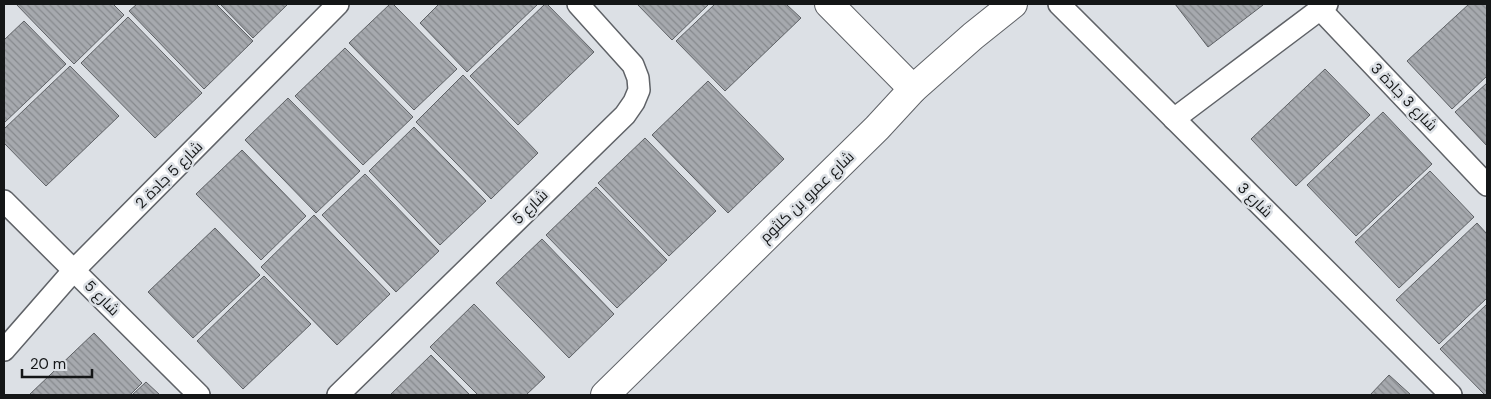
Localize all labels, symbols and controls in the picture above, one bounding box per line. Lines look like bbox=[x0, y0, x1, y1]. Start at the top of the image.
street label: شارع 3 جادة 3 bbox=[1366, 59, 1442, 136]
street label: شارع 5 جادة 2 bbox=[131, 137, 208, 214]
street label: شارع عمرو بن كلثوم bbox=[756, 147, 859, 248]
street label: شارع 3 bbox=[1232, 178, 1277, 223]
street label: شارع 5 bbox=[508, 185, 553, 230]
street label: شارع 5 bbox=[79, 276, 124, 321]
scale bar bbox=[22, 346, 92, 378]
text: 20 m bbox=[30, 354, 66, 374]

